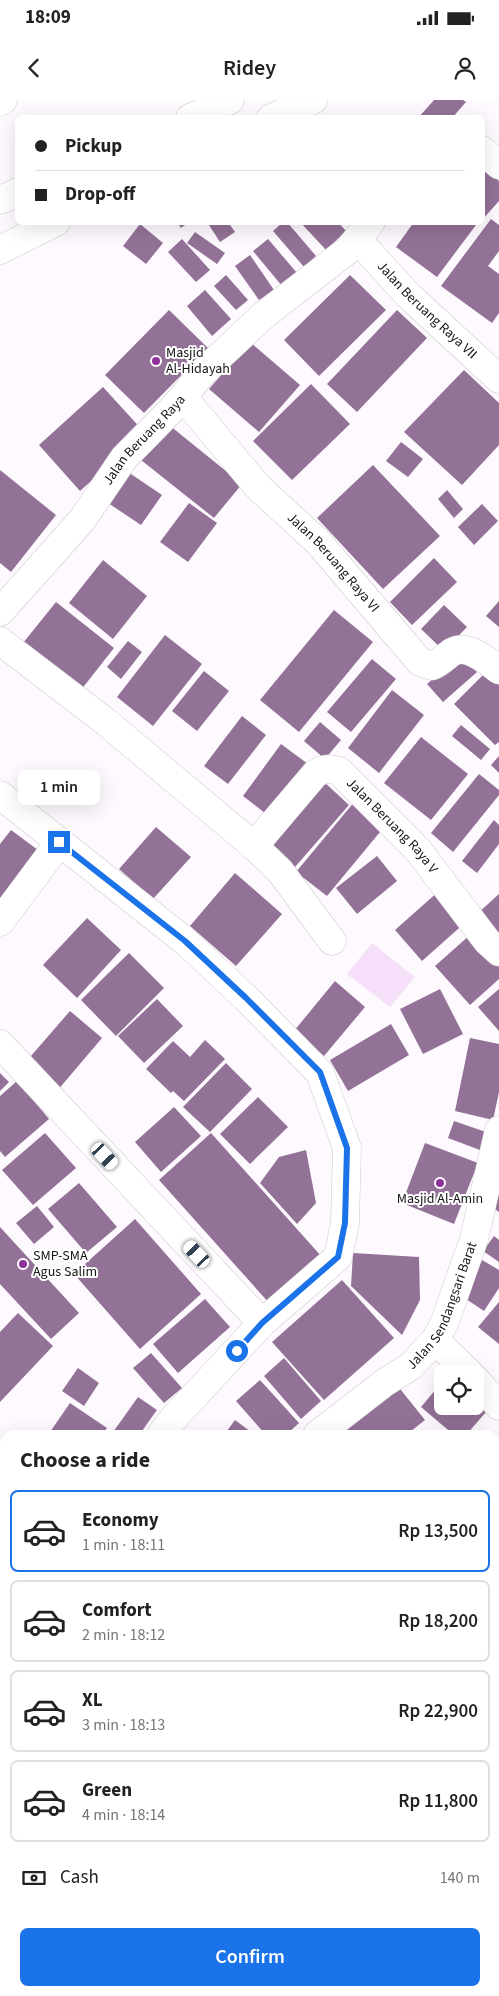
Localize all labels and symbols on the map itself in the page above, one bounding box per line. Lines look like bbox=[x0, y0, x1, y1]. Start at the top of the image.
street label: Jalan Beruang Raya VII bbox=[372, 257, 481, 364]
place label: Masjid Al-Hidayah bbox=[166, 343, 230, 379]
marker: Masjid Al-Hidayah bbox=[150, 355, 162, 367]
street label: Jalan Beruang Raya bbox=[98, 391, 190, 489]
street label: Jalan Beruang Raya VI bbox=[282, 508, 384, 617]
callout: 1 min bbox=[18, 770, 100, 804]
street label: Jalan Beruang Raya V bbox=[342, 774, 443, 878]
route end bbox=[48, 831, 70, 853]
car bbox=[89, 1140, 120, 1172]
marker: Masjid Al-Amin bbox=[434, 1177, 446, 1189]
place label: Masjid Al-Amin bbox=[397, 1189, 483, 1209]
car bbox=[181, 1238, 212, 1270]
street label: Jalan Sendangsari Barat bbox=[402, 1239, 482, 1374]
place label: SMP-SMA Agus Salim bbox=[33, 1246, 97, 1282]
marker: SMP-SMA Agus Salim bbox=[17, 1258, 29, 1270]
route start bbox=[226, 1340, 248, 1362]

